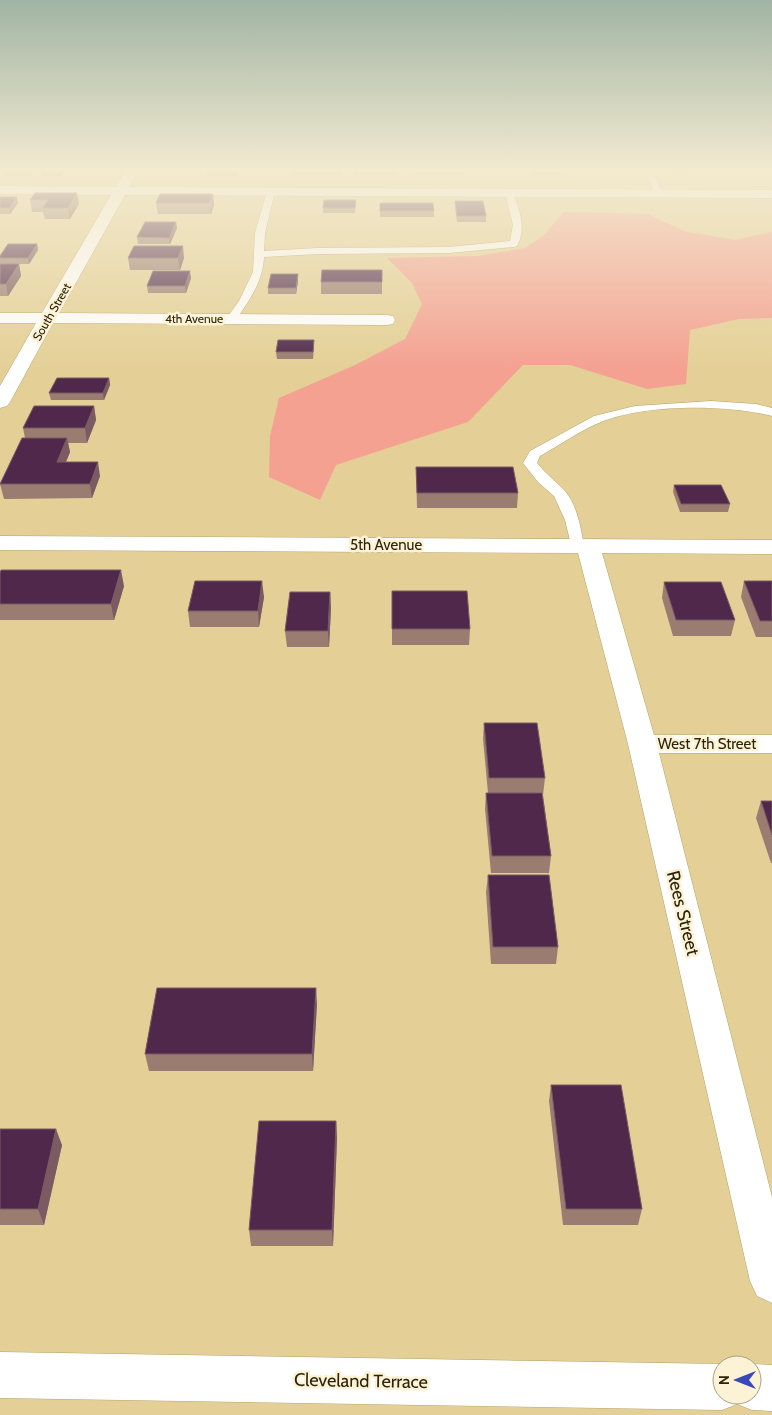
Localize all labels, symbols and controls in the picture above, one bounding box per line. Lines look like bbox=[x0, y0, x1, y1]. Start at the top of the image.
street label: South Street bbox=[29, 280, 74, 343]
street label: 4th Avenue bbox=[165, 311, 223, 326]
street label: 5th Avenue bbox=[350, 536, 422, 554]
street label: West 7th Street bbox=[658, 735, 756, 753]
street label: Rees Street bbox=[662, 868, 704, 958]
north arrow bbox=[712, 1355, 762, 1405]
street label: Cleveland Terrace bbox=[294, 1369, 428, 1393]
text: N bbox=[715, 1375, 733, 1385]

